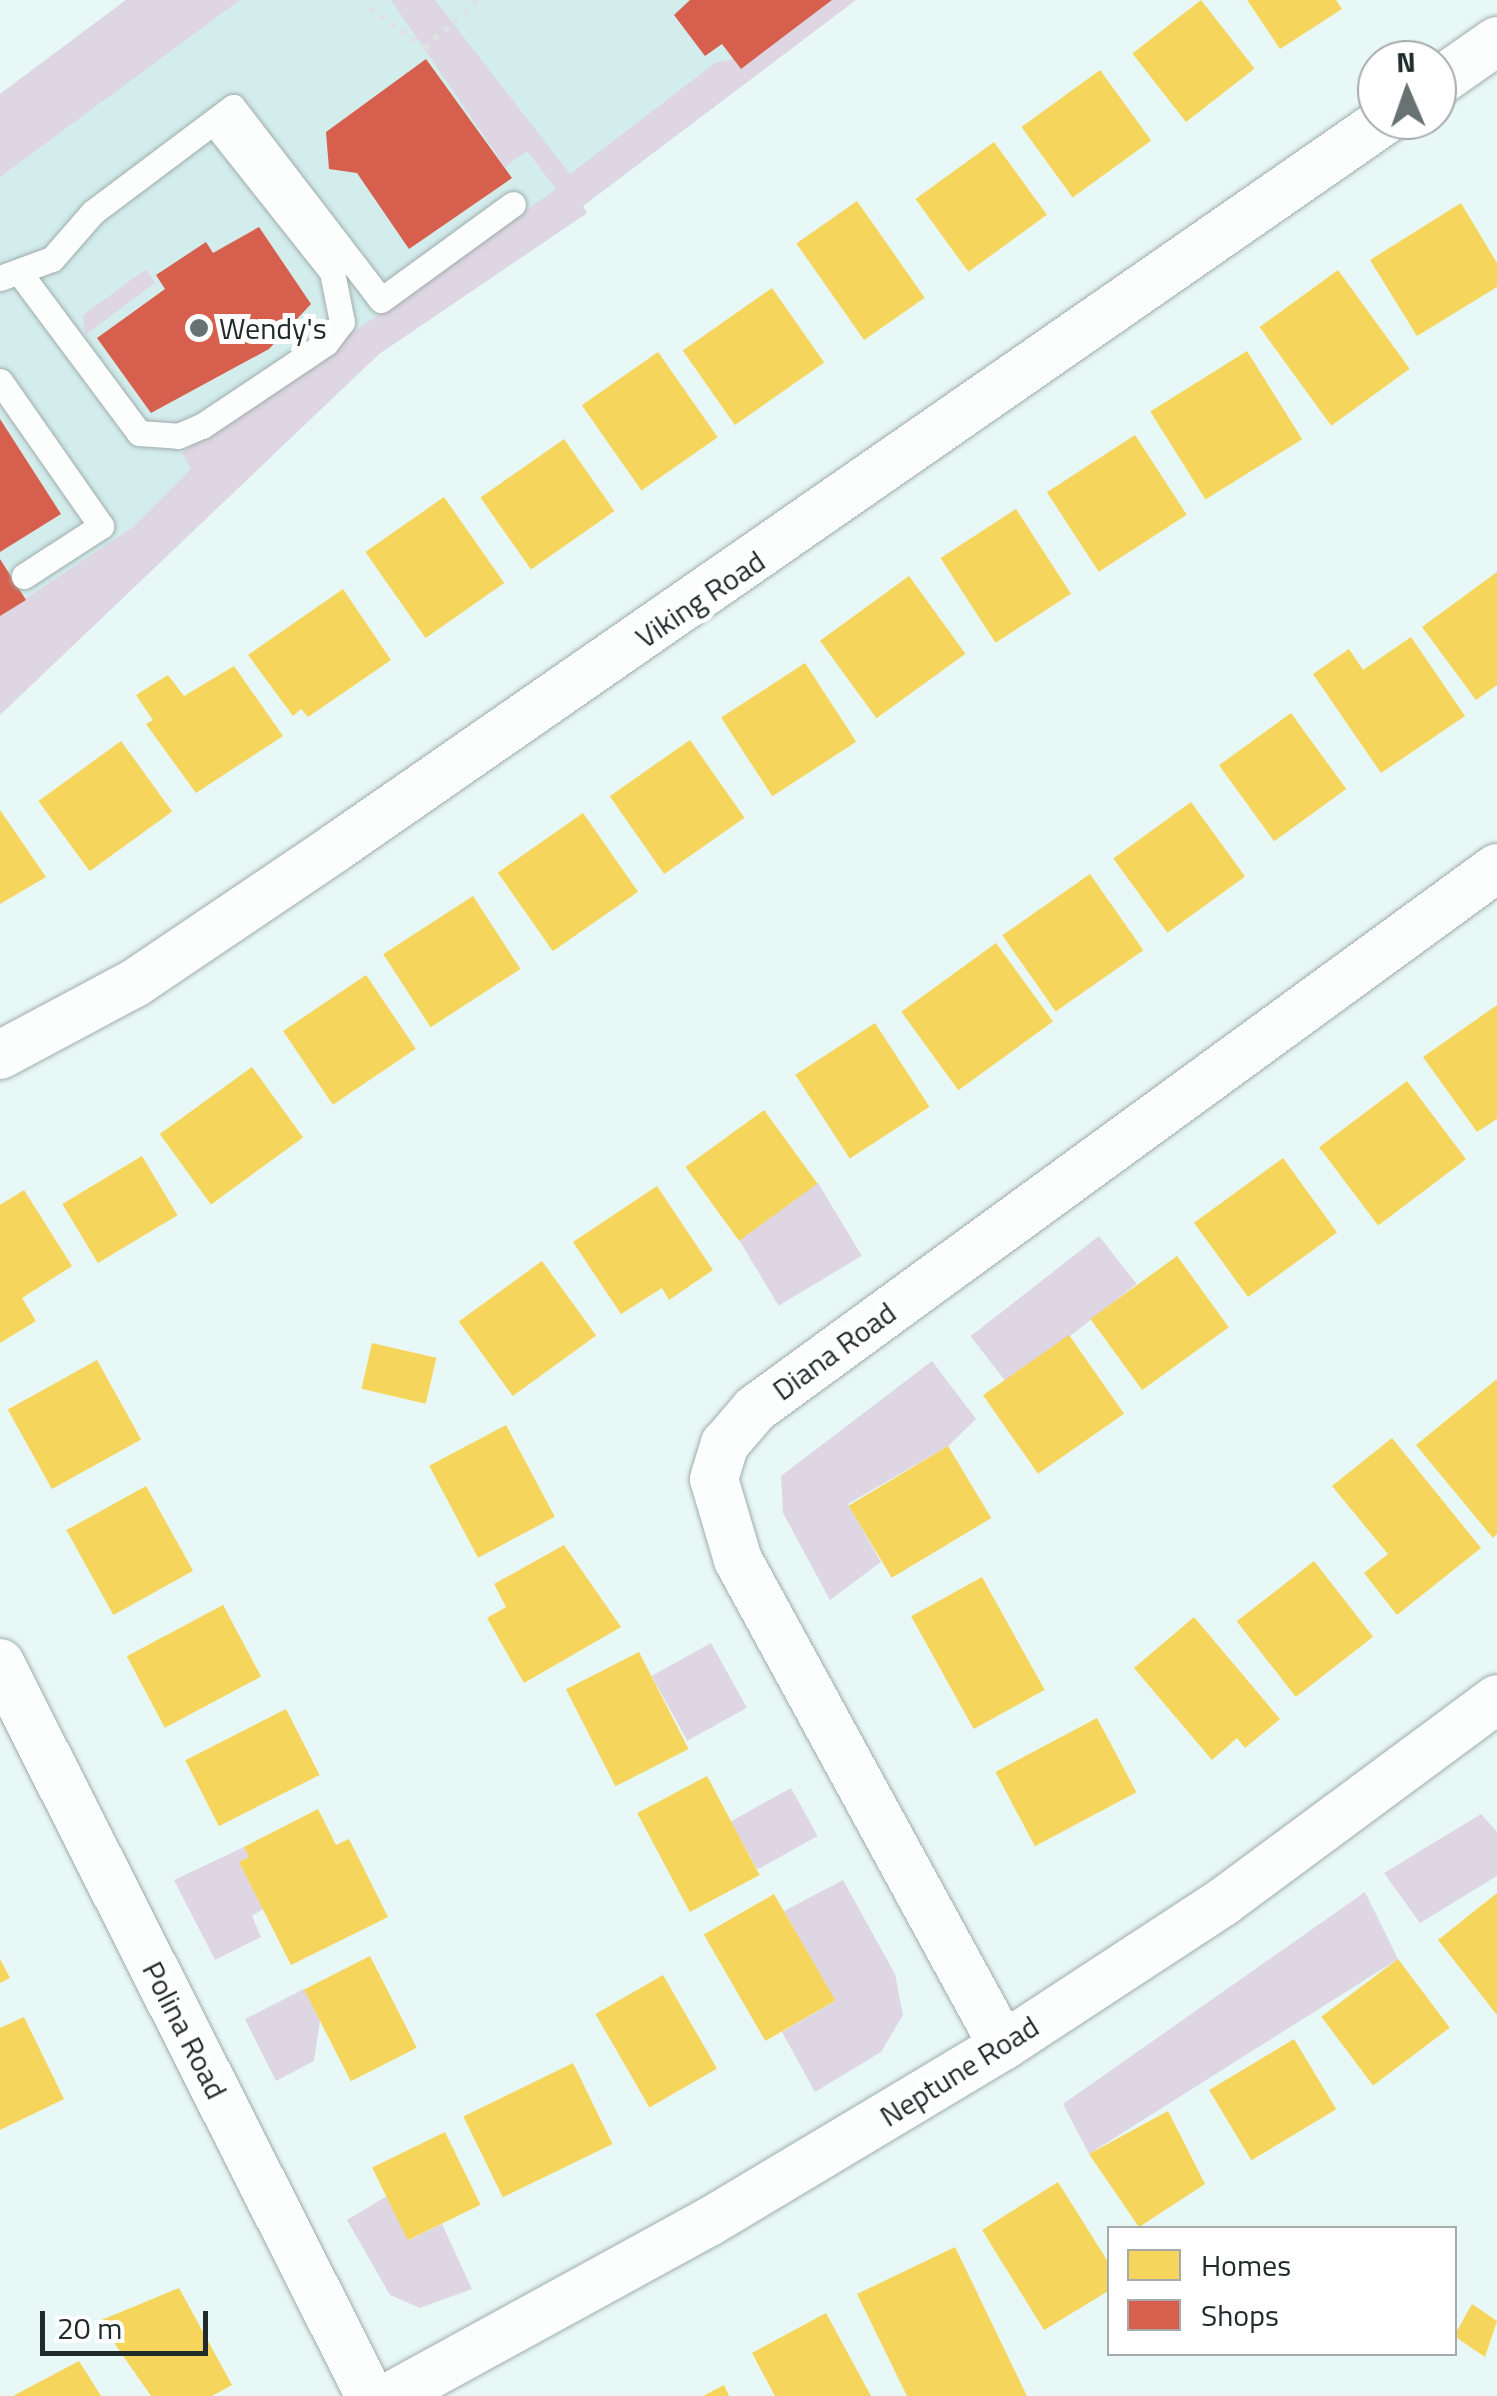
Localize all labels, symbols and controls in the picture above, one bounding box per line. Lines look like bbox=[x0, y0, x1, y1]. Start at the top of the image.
north arrow bbox=[1357, 40, 1457, 140]
text: N bbox=[1396, 40, 1416, 83]
place label: Wendy's bbox=[219, 310, 327, 346]
marker: Wendy's bbox=[188, 317, 210, 339]
street label: Viking Road bbox=[629, 543, 771, 655]
street label: Diana Road bbox=[765, 1294, 903, 1408]
street label: Polina Road bbox=[135, 1955, 235, 2105]
street label: Neptune Road bbox=[873, 2008, 1045, 2134]
legend bbox=[1107, 2226, 1457, 2356]
text: Homes bbox=[1201, 2242, 1291, 2288]
scale bar bbox=[45, 2291, 212, 2353]
text: Shops bbox=[1201, 2292, 1279, 2338]
text: 20 m bbox=[57, 2305, 122, 2351]

